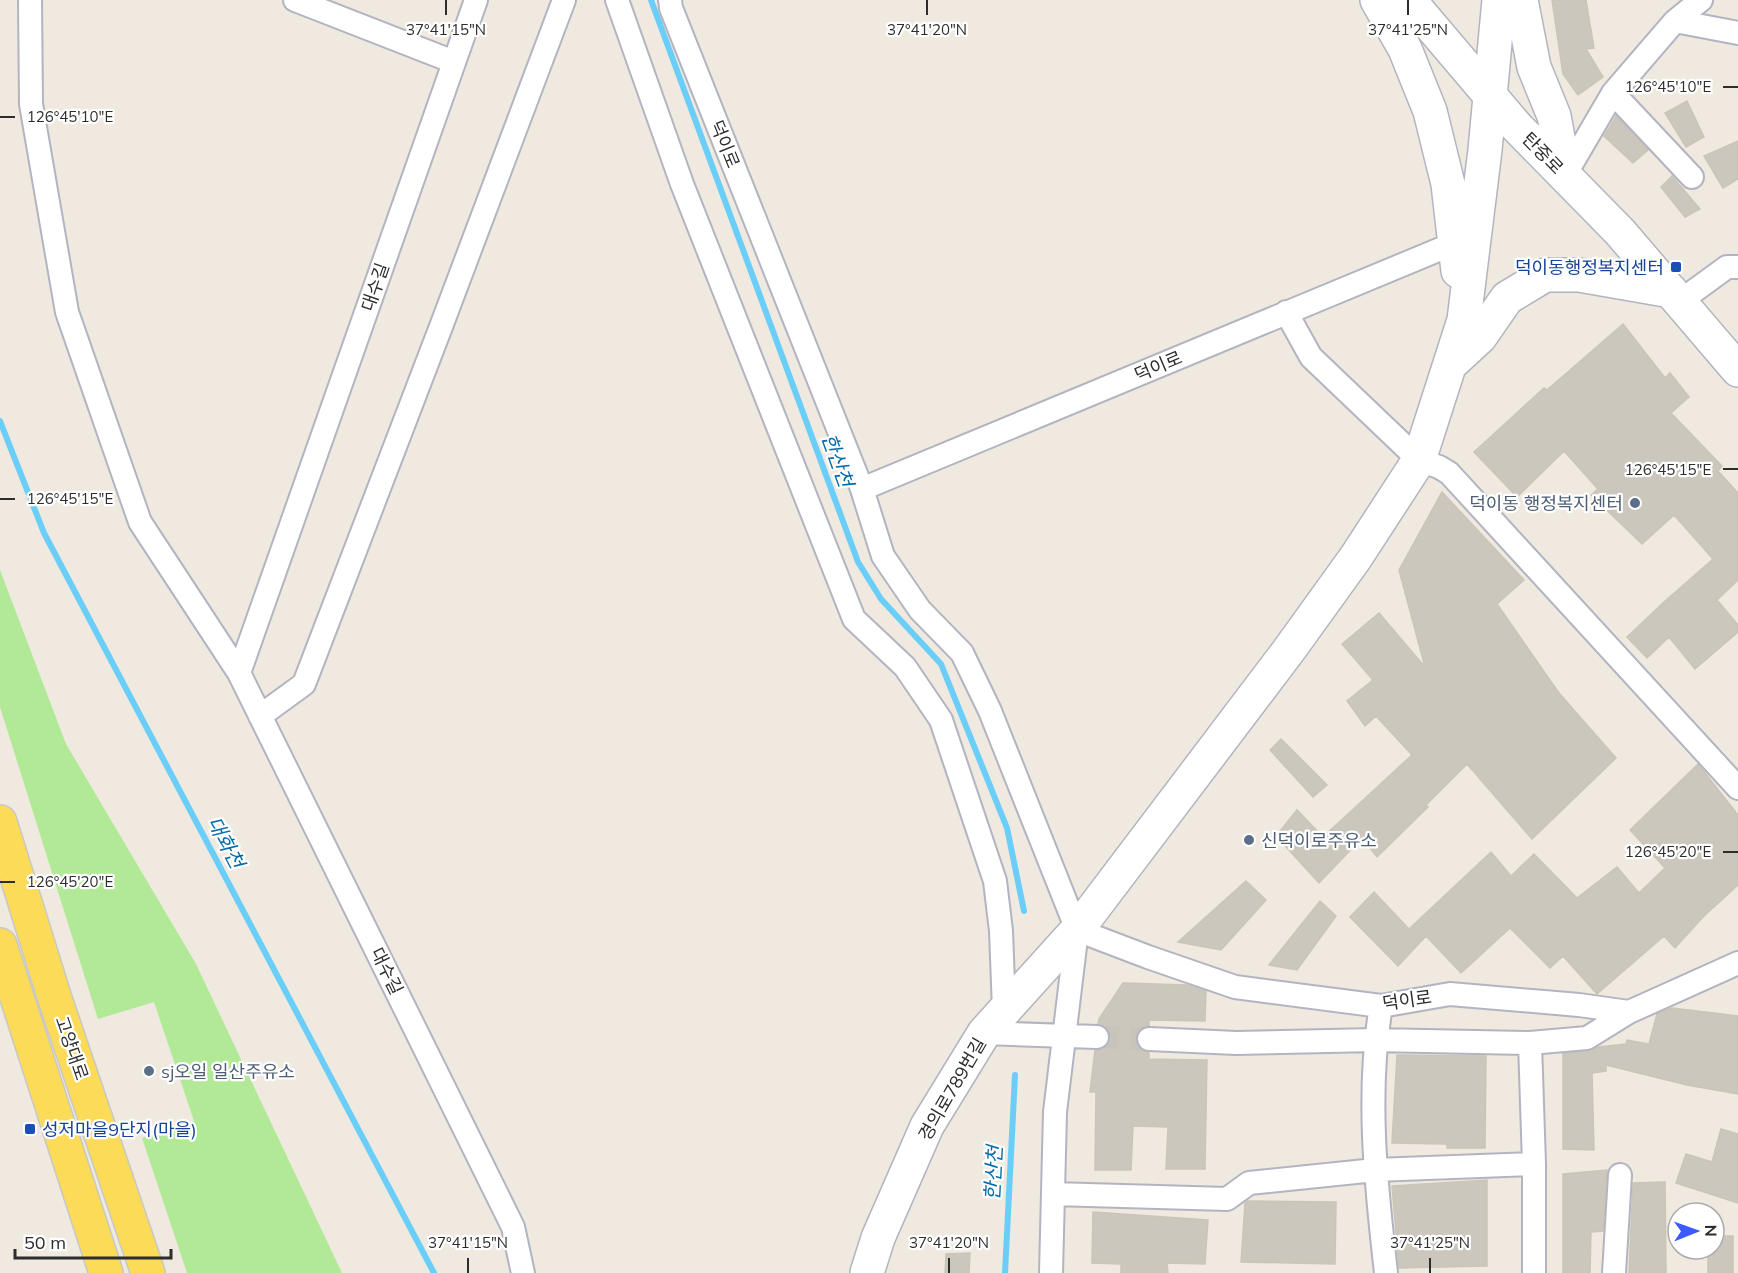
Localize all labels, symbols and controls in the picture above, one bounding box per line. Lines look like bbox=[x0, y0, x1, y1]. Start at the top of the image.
text: 37°41'15"N bbox=[406, 20, 486, 39]
text: 37°41'20"N bbox=[887, 20, 967, 39]
text: 37°41'25"N bbox=[1368, 20, 1448, 39]
text: 126°45'10"E bbox=[1625, 77, 1711, 96]
text: 126°45'10"E bbox=[27, 107, 113, 126]
street label: 덕이로 bbox=[705, 117, 745, 171]
street label: 탄중로 bbox=[1517, 127, 1569, 179]
place label: 덕이동행정복지센터 bbox=[1515, 256, 1664, 279]
street label: 대수길 bbox=[356, 260, 394, 314]
marker: 덕이동행정복지센터 bbox=[1669, 260, 1683, 274]
street label: 덕이로 bbox=[1131, 346, 1185, 386]
water label: 한산천 bbox=[817, 430, 860, 493]
text: 126°45'15"E bbox=[1625, 460, 1711, 479]
text: 126°45'15"E bbox=[27, 489, 113, 508]
place label: 덕이동 행정복지센터 bbox=[1469, 492, 1623, 515]
marker: 덕이동 행정복지센터 bbox=[1628, 496, 1642, 510]
water label: 대화천 bbox=[202, 812, 251, 875]
place label: 신덕이로주유소 bbox=[1261, 829, 1377, 852]
marker: 신덕이로주유소 bbox=[1242, 833, 1256, 847]
text: 126°45'20"E bbox=[1625, 842, 1711, 861]
text: 126°45'20"E bbox=[27, 872, 113, 891]
street label: 대수길 bbox=[366, 944, 408, 998]
street label: 덕이로 bbox=[1381, 985, 1433, 1015]
street label: 고양대로 bbox=[50, 1013, 94, 1083]
street label: 경의로789번길 bbox=[913, 1033, 991, 1145]
place label: sj오일 일산주유소 bbox=[161, 1060, 295, 1083]
marker: sj오일 일산주유소 bbox=[142, 1064, 156, 1078]
place label: 성저마을9단지(마을) bbox=[42, 1118, 197, 1141]
marker: 성저마을9단지(마을) bbox=[23, 1122, 37, 1136]
water label: 한산천 bbox=[979, 1142, 1007, 1201]
north arrow bbox=[1666, 1201, 1726, 1261]
scale bar bbox=[15, 1222, 171, 1260]
text: N bbox=[1701, 1225, 1721, 1237]
text: 50 m bbox=[24, 1231, 66, 1254]
text: 37°41'15"N bbox=[428, 1233, 508, 1252]
text: 37°41'20"N bbox=[909, 1233, 989, 1252]
text: 37°41'25"N bbox=[1390, 1233, 1470, 1252]

